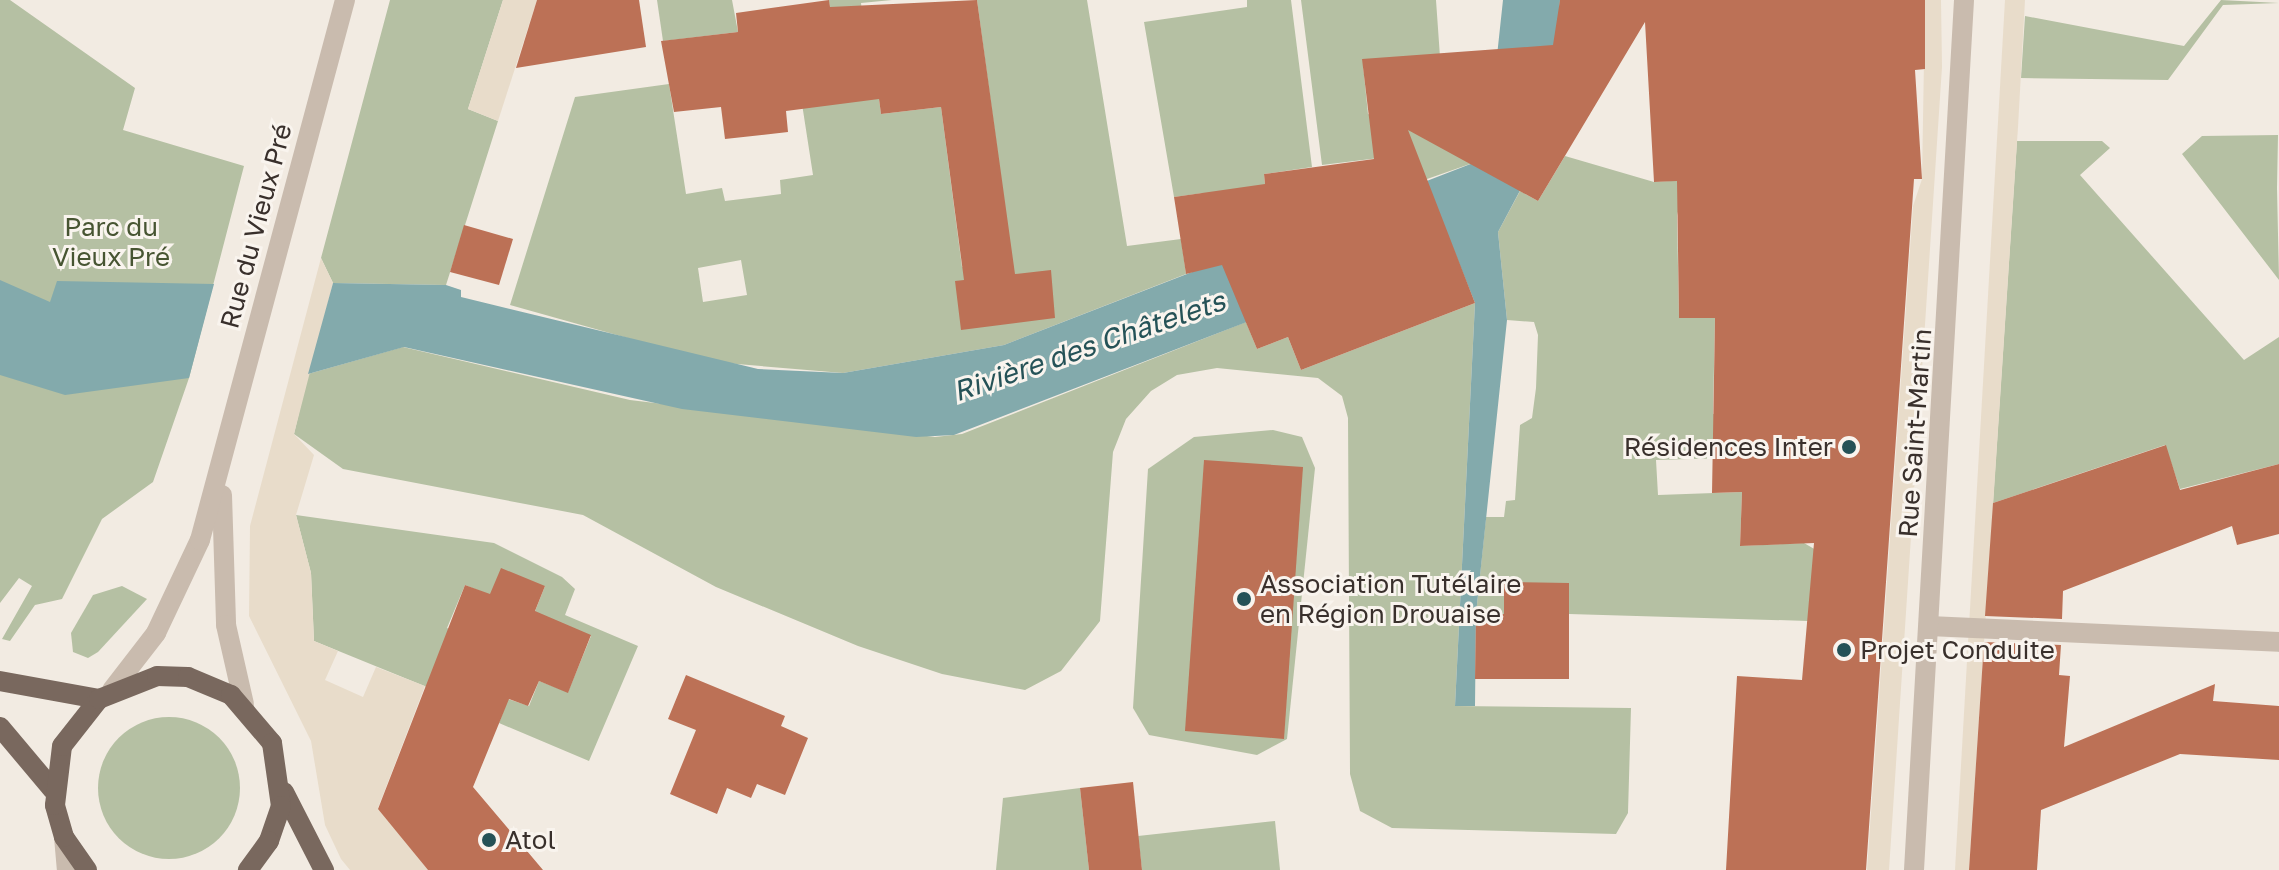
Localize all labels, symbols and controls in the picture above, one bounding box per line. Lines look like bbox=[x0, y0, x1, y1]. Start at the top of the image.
street label: Rue du Vieux Pré bbox=[214, 120, 298, 332]
park label: Parc du Vieux Pré bbox=[52, 211, 170, 272]
water label: Rivière des Châtelets bbox=[949, 284, 1229, 408]
street label: Rue Saint-Martin bbox=[1892, 328, 1938, 538]
place label: Résidences Inter bbox=[1624, 431, 1833, 463]
marker: Résidences Inter bbox=[1840, 438, 1858, 456]
place label: Association Tutélaire en Région Drouaise bbox=[1260, 568, 1521, 630]
marker: Association Tutélaire en Région Drouaise bbox=[1235, 590, 1253, 608]
place label: Projet Conduite bbox=[1860, 634, 2055, 666]
marker: Projet Conduite bbox=[1835, 641, 1853, 659]
place label: Atol bbox=[505, 824, 556, 856]
marker: Atol bbox=[480, 831, 498, 849]

